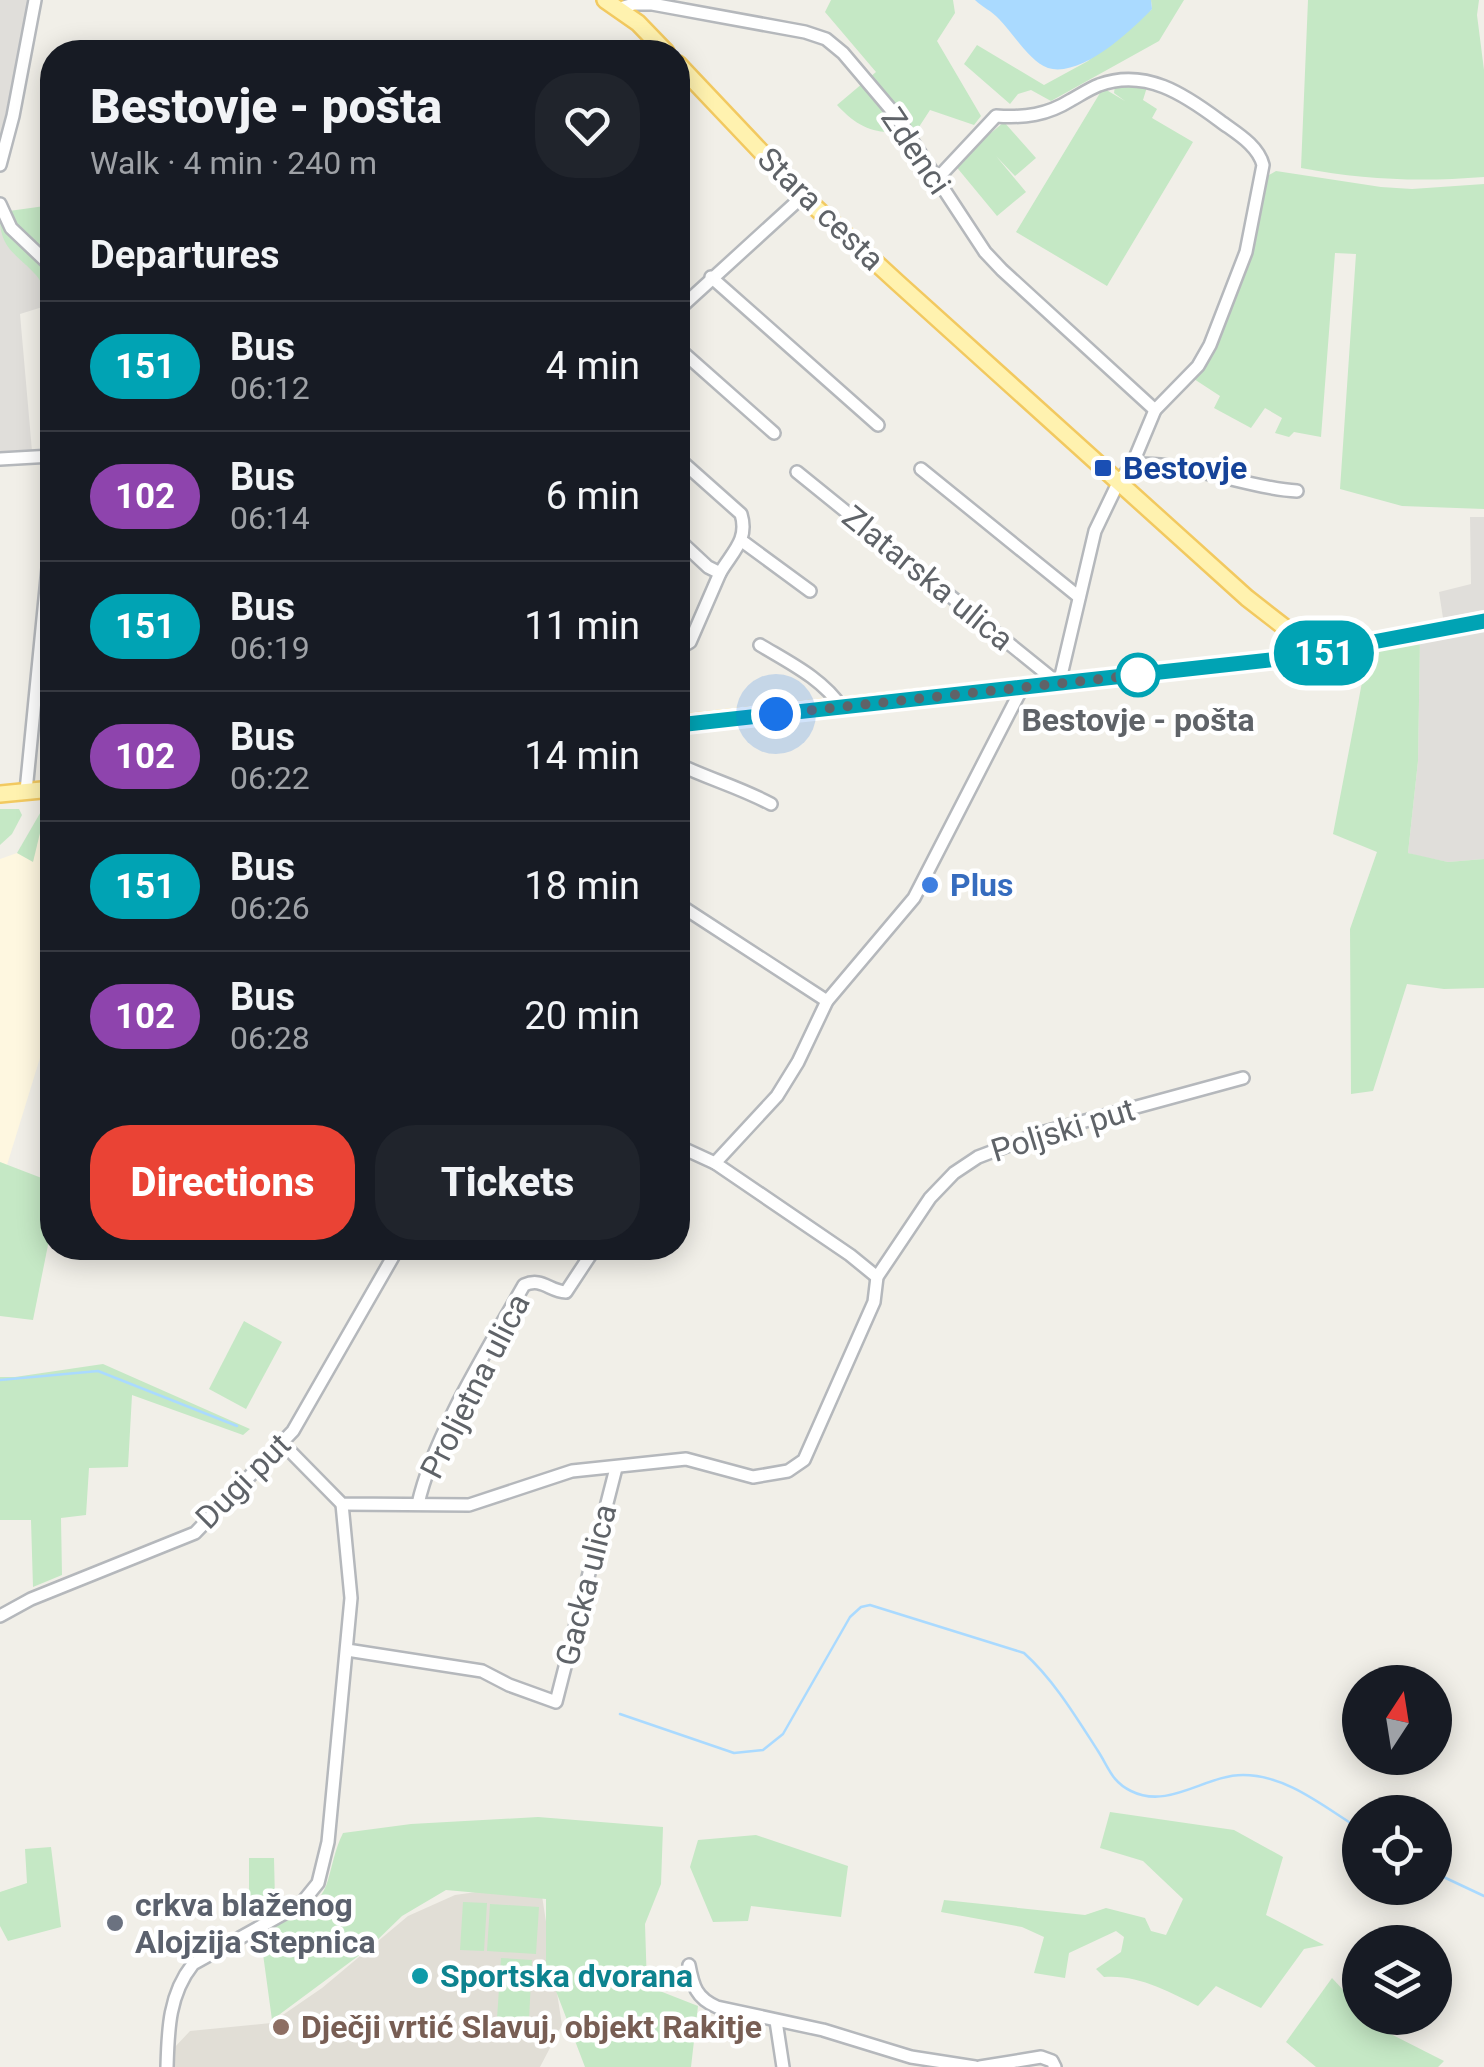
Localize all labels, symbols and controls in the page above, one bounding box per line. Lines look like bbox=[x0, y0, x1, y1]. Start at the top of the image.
button: heart bbox=[535, 73, 640, 178]
text: Bestovje - pošta bbox=[90, 78, 442, 135]
street label: Zdenci bbox=[873, 101, 959, 201]
street label: Stara cesta bbox=[750, 140, 892, 278]
text: Walk · 4 min · 240 m bbox=[90, 144, 377, 182]
text: Departures bbox=[90, 233, 280, 277]
text: Bus bbox=[230, 325, 295, 369]
text: 4 min bbox=[546, 344, 640, 388]
text: 151 bbox=[115, 346, 175, 387]
text: 06:12 bbox=[230, 369, 310, 407]
place label: Bestovje bbox=[1123, 449, 1247, 487]
text: Bus bbox=[230, 455, 295, 499]
marker: Bestovje bbox=[1092, 457, 1114, 479]
text: 6 min bbox=[546, 474, 640, 518]
text: 102 bbox=[115, 476, 175, 517]
street label: Zlatarska ulica bbox=[835, 498, 1021, 658]
text: 06:14 bbox=[230, 499, 310, 537]
text: Bus bbox=[230, 585, 295, 629]
text: 11 min bbox=[524, 604, 640, 648]
text: 151 bbox=[115, 606, 175, 647]
line badge: 151 bbox=[1266, 620, 1382, 686]
text: 06:19 bbox=[230, 629, 310, 667]
text: 151 bbox=[1294, 633, 1354, 674]
marker: Bestovje - pošta bbox=[1117, 654, 1159, 696]
your location bbox=[751, 689, 801, 739]
place label: Bestovje - pošta bbox=[1021, 701, 1255, 739]
text: Bus bbox=[230, 715, 295, 759]
text: 14 min bbox=[524, 734, 640, 778]
text: 102 bbox=[115, 736, 175, 777]
text: 06:22 bbox=[230, 759, 310, 797]
text: Bus bbox=[230, 845, 295, 889]
text: 18 min bbox=[524, 864, 640, 908]
text: 151 bbox=[115, 866, 175, 907]
place label: Plus bbox=[950, 866, 1013, 904]
marker: Plus bbox=[919, 874, 941, 896]
text: 06:26 bbox=[230, 889, 310, 927]
text: Bus bbox=[230, 975, 295, 1019]
text: 20 min bbox=[524, 994, 640, 1038]
text: 102 bbox=[115, 996, 175, 1037]
text: 06:28 bbox=[230, 1019, 310, 1057]
street label: Poljski put bbox=[987, 1090, 1139, 1170]
button: Directions bbox=[90, 1125, 355, 1240]
button: Tickets bbox=[375, 1125, 640, 1240]
street label: Proljetna ulica bbox=[412, 1287, 538, 1485]
street label: Dugi put bbox=[188, 1426, 298, 1536]
street label: Gacka ulica bbox=[548, 1500, 624, 1670]
north arrow bbox=[1342, 1665, 1452, 1775]
map controls bbox=[1342, 1665, 1452, 2035]
button: locate bbox=[1342, 1795, 1452, 1905]
place label: crkva blaženog Alojzija Stepnica bbox=[135, 1886, 376, 1961]
marker: crkva blaženog Alojzija Stepnica bbox=[104, 1912, 126, 1934]
button: layers bbox=[1342, 1925, 1452, 2035]
place label: Sportska dvorana bbox=[440, 1957, 693, 1995]
marker: Sportska dvorana bbox=[409, 1965, 431, 1987]
place label: Dječji vrtić Slavuj, objekt Rakitje bbox=[301, 2008, 762, 2046]
marker: Dječji vrtić Slavuj, objekt Rakitje bbox=[270, 2016, 292, 2038]

